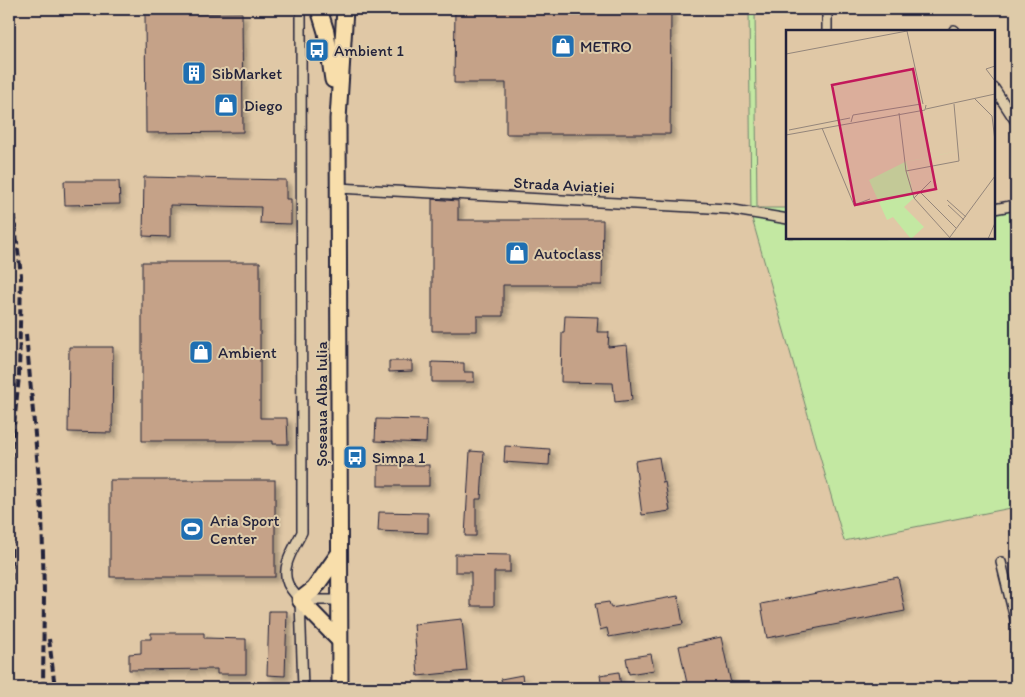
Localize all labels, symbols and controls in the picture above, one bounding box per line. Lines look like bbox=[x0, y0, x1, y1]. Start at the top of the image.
inset map bbox=[786, 30, 995, 239]
shop icon: METRO bbox=[550, 33, 576, 59]
bus stop icon: Ambient 1 bbox=[304, 37, 330, 63]
place label: METRO bbox=[580, 37, 632, 56]
place label: Ambient 1 bbox=[334, 41, 404, 60]
building icon: SibMarket bbox=[181, 60, 207, 86]
place label: SibMarket bbox=[212, 64, 282, 83]
shop icon: Diego bbox=[213, 92, 239, 118]
place label: Diego bbox=[244, 96, 283, 115]
street label: Strada Aviației bbox=[513, 173, 615, 197]
shop icon: Autoclass bbox=[504, 240, 530, 266]
place label: Autoclass bbox=[534, 244, 601, 263]
shop icon: Ambient bbox=[188, 339, 214, 365]
street label: Șoseaua Alba Iulia bbox=[312, 341, 331, 467]
place label: Ambient bbox=[218, 343, 277, 362]
bus stop icon: Simpa 1 bbox=[342, 444, 368, 470]
place label: Simpa 1 bbox=[372, 448, 426, 467]
place label: Aria Sport Center bbox=[210, 511, 280, 548]
sports icon: Aria Sport Center bbox=[179, 516, 205, 542]

